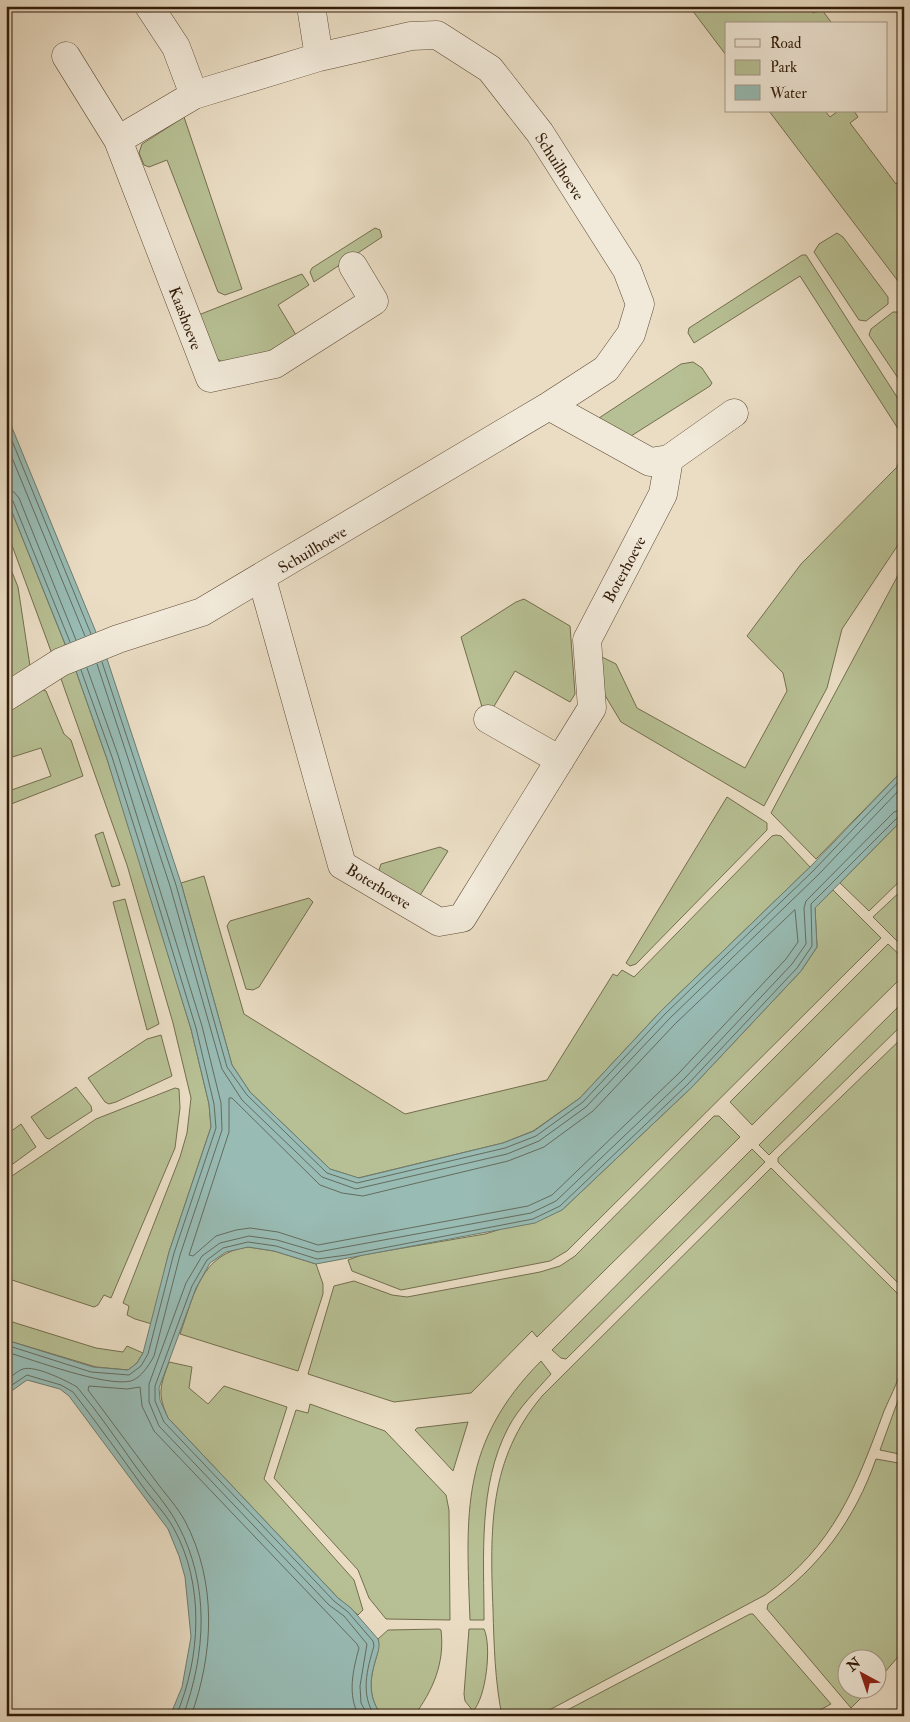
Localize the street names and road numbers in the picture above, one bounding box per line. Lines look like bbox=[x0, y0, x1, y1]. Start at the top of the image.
street label: Schuilhoeve bbox=[530, 129, 589, 204]
street label: Kaashoeve bbox=[164, 284, 206, 353]
street label: Schuilhoeve bbox=[275, 521, 351, 578]
street label: Boterhoeve bbox=[599, 533, 651, 606]
street label: Boterhoeve bbox=[342, 860, 415, 914]

